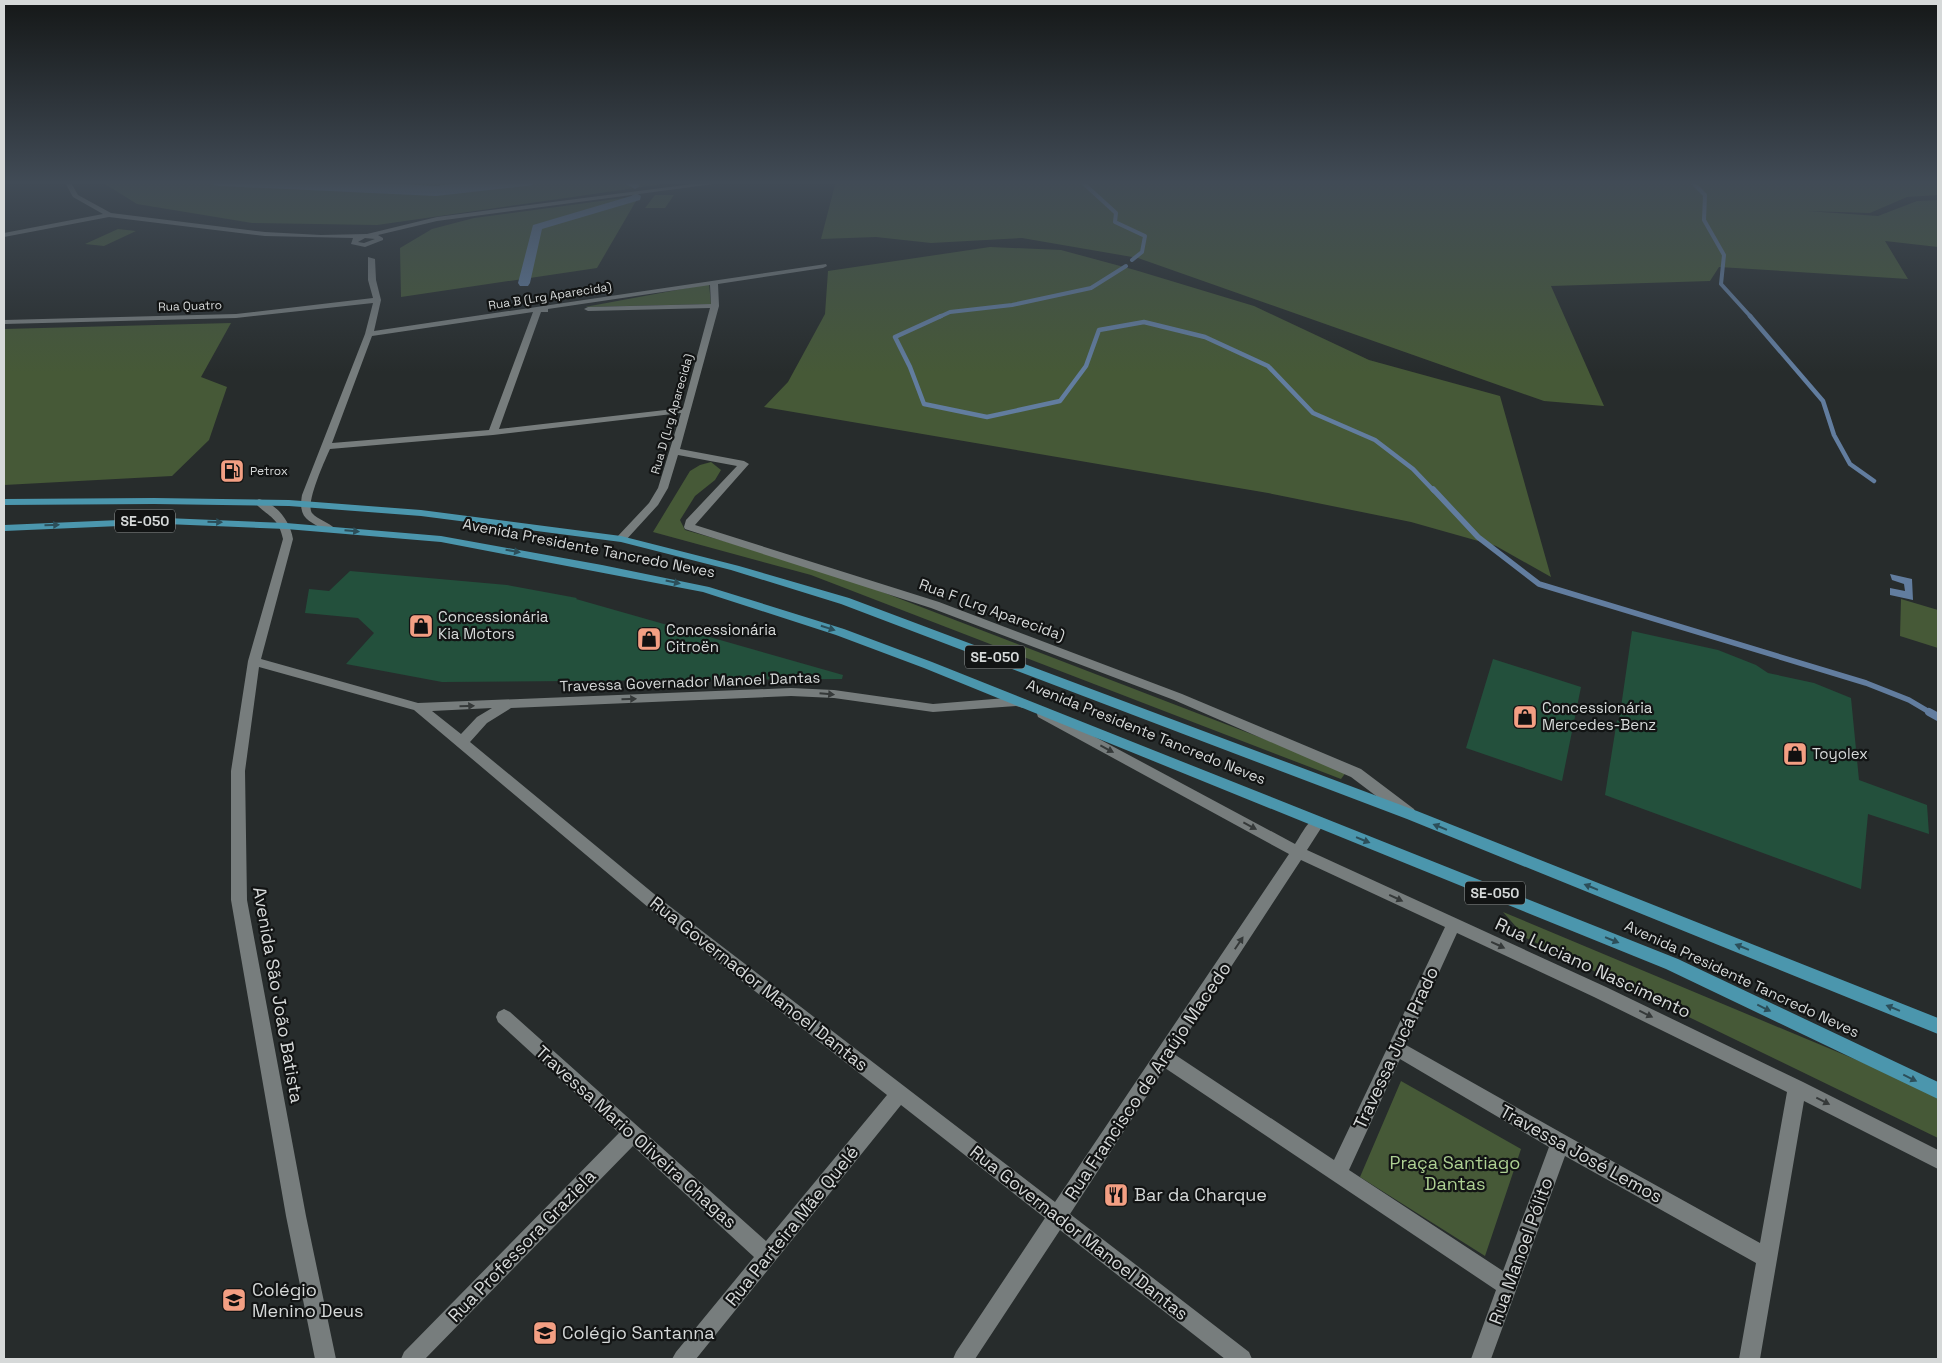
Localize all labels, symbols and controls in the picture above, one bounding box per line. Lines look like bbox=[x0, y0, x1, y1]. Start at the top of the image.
street label: Rua B (Lrg Aparecida) bbox=[487, 278, 613, 314]
street label: Rua Quatro bbox=[158, 297, 222, 315]
street label: Rua D (Lrg Aparecida) bbox=[647, 352, 697, 476]
fuel station icon: Petrox bbox=[219, 458, 245, 484]
place label: Petrox bbox=[250, 463, 288, 479]
road number: SE-050 bbox=[115, 510, 175, 532]
street label: Avenida Presidente Tancredo Neves bbox=[461, 514, 717, 581]
one-way arrow bbox=[207, 519, 223, 527]
one-way arrow bbox=[45, 521, 61, 529]
one-way arrow bbox=[344, 528, 360, 536]
one-way arrow bbox=[505, 548, 521, 556]
street label: Rua F (Lrg Aparecida) bbox=[916, 574, 1068, 646]
one-way arrow bbox=[665, 578, 680, 586]
place label: Concessionária Kia Motors bbox=[438, 607, 549, 643]
shop icon: Concessionária Kia Motors bbox=[408, 613, 434, 639]
place label: Concessionária Citroën bbox=[666, 620, 777, 656]
one-way arrow bbox=[821, 625, 836, 633]
shop icon: Concessionária Citroën bbox=[636, 626, 662, 652]
road number: SE-050 bbox=[965, 646, 1025, 669]
street label: Travessa Governador Manoel Dantas bbox=[559, 667, 821, 696]
street label: Avenida Presidente Tancredo Neves bbox=[1024, 675, 1269, 788]
one-way arrow bbox=[819, 690, 835, 698]
one-way arrow bbox=[622, 695, 638, 703]
place label: Concessionária Mercedes-Benz bbox=[1542, 698, 1656, 734]
one-way arrow bbox=[459, 701, 475, 709]
shop icon: Concessionária Mercedes-Benz bbox=[1512, 704, 1538, 730]
shop icon: Toyolex bbox=[1782, 741, 1808, 767]
place label: Toyolex bbox=[1812, 744, 1868, 763]
one-way arrow bbox=[1100, 745, 1115, 753]
one-way arrow bbox=[1244, 822, 1257, 831]
one-way arrow bbox=[1433, 822, 1448, 830]
one-way arrow bbox=[1356, 837, 1370, 845]
road number: SE-050 bbox=[1465, 881, 1525, 904]
one-way arrow bbox=[1584, 882, 1599, 890]
street label: Avenida São João Batista bbox=[248, 885, 309, 1105]
street label: Rua Governador Manoel Dantas bbox=[646, 891, 873, 1076]
one-way arrow bbox=[1389, 894, 1403, 902]
street label: Rua Luciano Nascimento bbox=[1492, 912, 1695, 1023]
street label: Avenida Presidente Tancredo Neves bbox=[1622, 916, 1863, 1041]
one-way arrow bbox=[1235, 936, 1244, 950]
one-way arrow bbox=[1604, 937, 1619, 944]
one-way arrow bbox=[1491, 940, 1506, 949]
one-way arrow bbox=[1734, 943, 1749, 951]
street label: Rua Francisco de Araújo Macedo bbox=[1059, 958, 1236, 1204]
street label: Travessa Jucá Prado bbox=[1348, 963, 1443, 1133]
one-way arrow bbox=[1886, 1003, 1900, 1011]
one-way arrow bbox=[1757, 1004, 1771, 1012]
one-way arrow bbox=[1638, 1010, 1653, 1018]
street label: Travessa Mario Oliveira Chagas bbox=[531, 1040, 742, 1233]
one-way arrow bbox=[1903, 1074, 1917, 1082]
one-way arrow bbox=[1815, 1097, 1830, 1105]
street label: Travessa José Lemos bbox=[1496, 1099, 1666, 1208]
street label: Rua Governador Manoel Dantas bbox=[966, 1140, 1193, 1325]
street label: Rua Parteira Mãe Quelé bbox=[720, 1141, 863, 1310]
park label: Praça Santiago Dantas bbox=[1390, 1151, 1520, 1195]
street label: Rua Professora Graziela bbox=[443, 1165, 600, 1327]
street label: Rua Manoel Pólito bbox=[1483, 1174, 1558, 1327]
restaurant icon: Bar da Charque bbox=[1103, 1182, 1129, 1208]
place label: Bar da Charque bbox=[1134, 1183, 1267, 1206]
place label: Colégio Menino Deus bbox=[252, 1278, 364, 1322]
school or university icon: Colégio Menino Deus bbox=[221, 1287, 247, 1313]
school or university icon: Colégio Santanna bbox=[532, 1320, 558, 1346]
place label: Colégio Santanna bbox=[562, 1321, 715, 1344]

